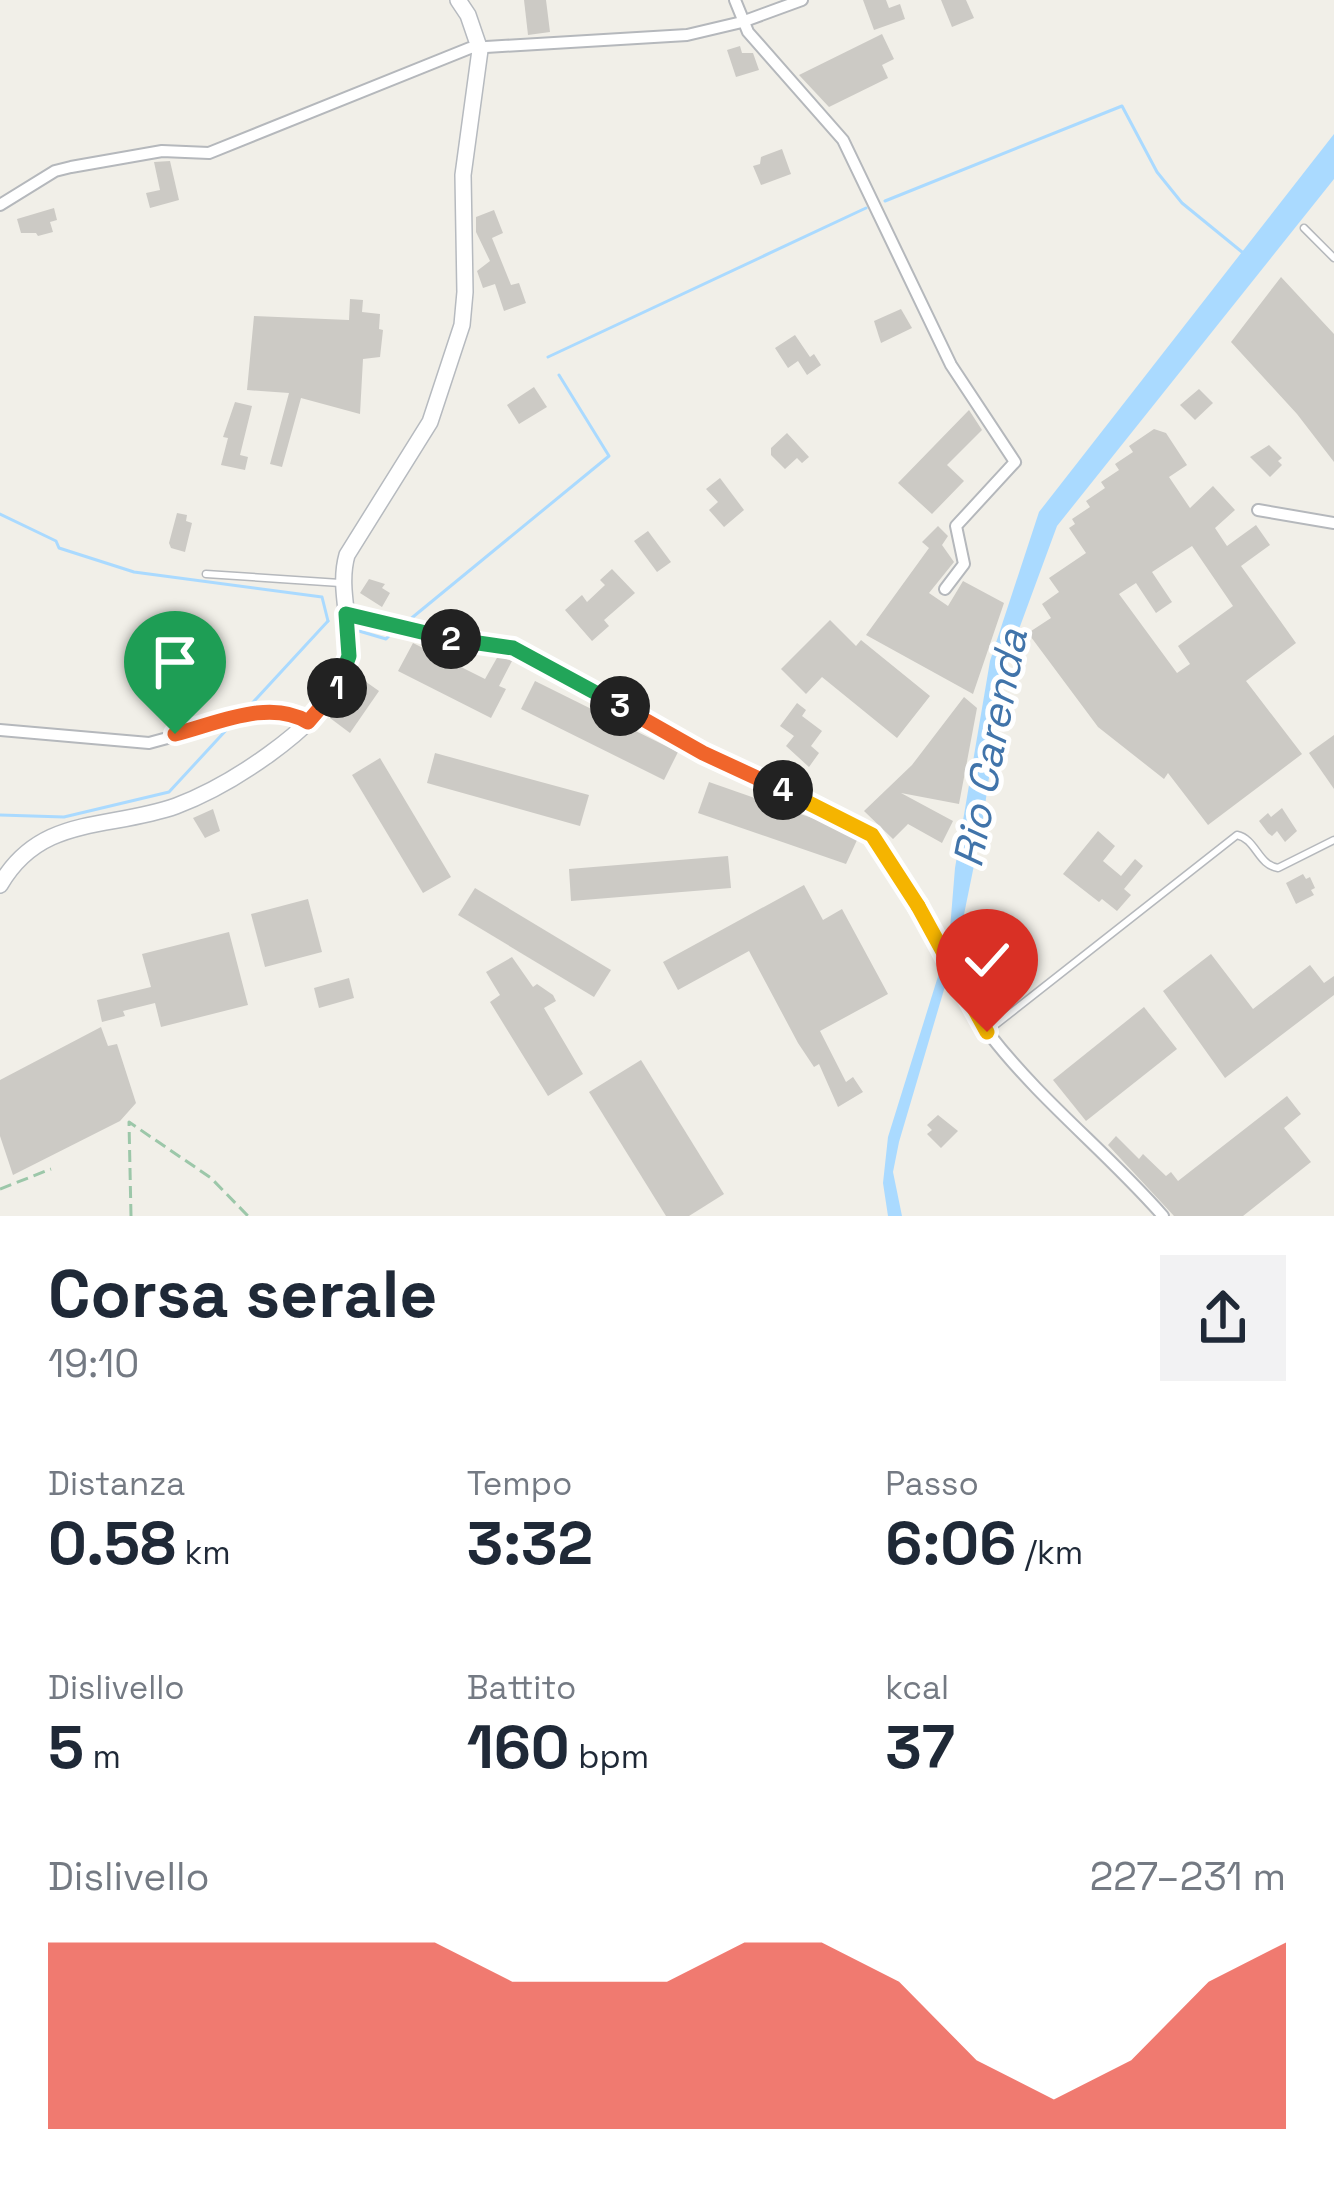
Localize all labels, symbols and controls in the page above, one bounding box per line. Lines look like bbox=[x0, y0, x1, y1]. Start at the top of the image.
pin: 2 bbox=[421, 609, 481, 669]
pin bbox=[124, 611, 226, 734]
text: 2 bbox=[441, 618, 461, 660]
water label: Rio Carenda bbox=[941, 624, 1039, 872]
icon: arrive bbox=[142, 629, 208, 695]
pin: 1 bbox=[307, 658, 367, 718]
text: 1 bbox=[330, 667, 344, 709]
pin: 3 bbox=[590, 676, 650, 736]
text: 3 bbox=[610, 685, 630, 727]
pin: 4 bbox=[753, 760, 813, 820]
text: 4 bbox=[773, 769, 794, 811]
pin bbox=[936, 909, 1038, 1032]
icon: check bbox=[954, 927, 1020, 993]
text: Corsa serale bbox=[48, 1252, 437, 1336]
button: share bbox=[1160, 1255, 1286, 1381]
text: 19:10 bbox=[48, 1339, 139, 1388]
text: Distanza bbox=[48, 1463, 185, 1505]
text: Tempo bbox=[467, 1463, 572, 1505]
text: Passo bbox=[885, 1463, 979, 1505]
text: 0.58 bbox=[48, 1505, 176, 1582]
text: 3:32 bbox=[467, 1505, 593, 1582]
text: 6:06 bbox=[885, 1505, 1016, 1582]
text: km bbox=[176, 1532, 231, 1574]
text: /km bbox=[1016, 1532, 1083, 1574]
text: Dislivello bbox=[48, 1667, 185, 1709]
text: Battito bbox=[467, 1667, 576, 1709]
text: kcal bbox=[885, 1667, 949, 1709]
text: 5 bbox=[48, 1709, 84, 1786]
text: 160 bbox=[467, 1709, 570, 1786]
text: 37 bbox=[885, 1709, 955, 1786]
text: m bbox=[84, 1736, 121, 1778]
text: bpm bbox=[570, 1736, 649, 1778]
text: Dislivello bbox=[48, 1852, 210, 1901]
text: 227–231 m bbox=[1090, 1852, 1286, 1901]

